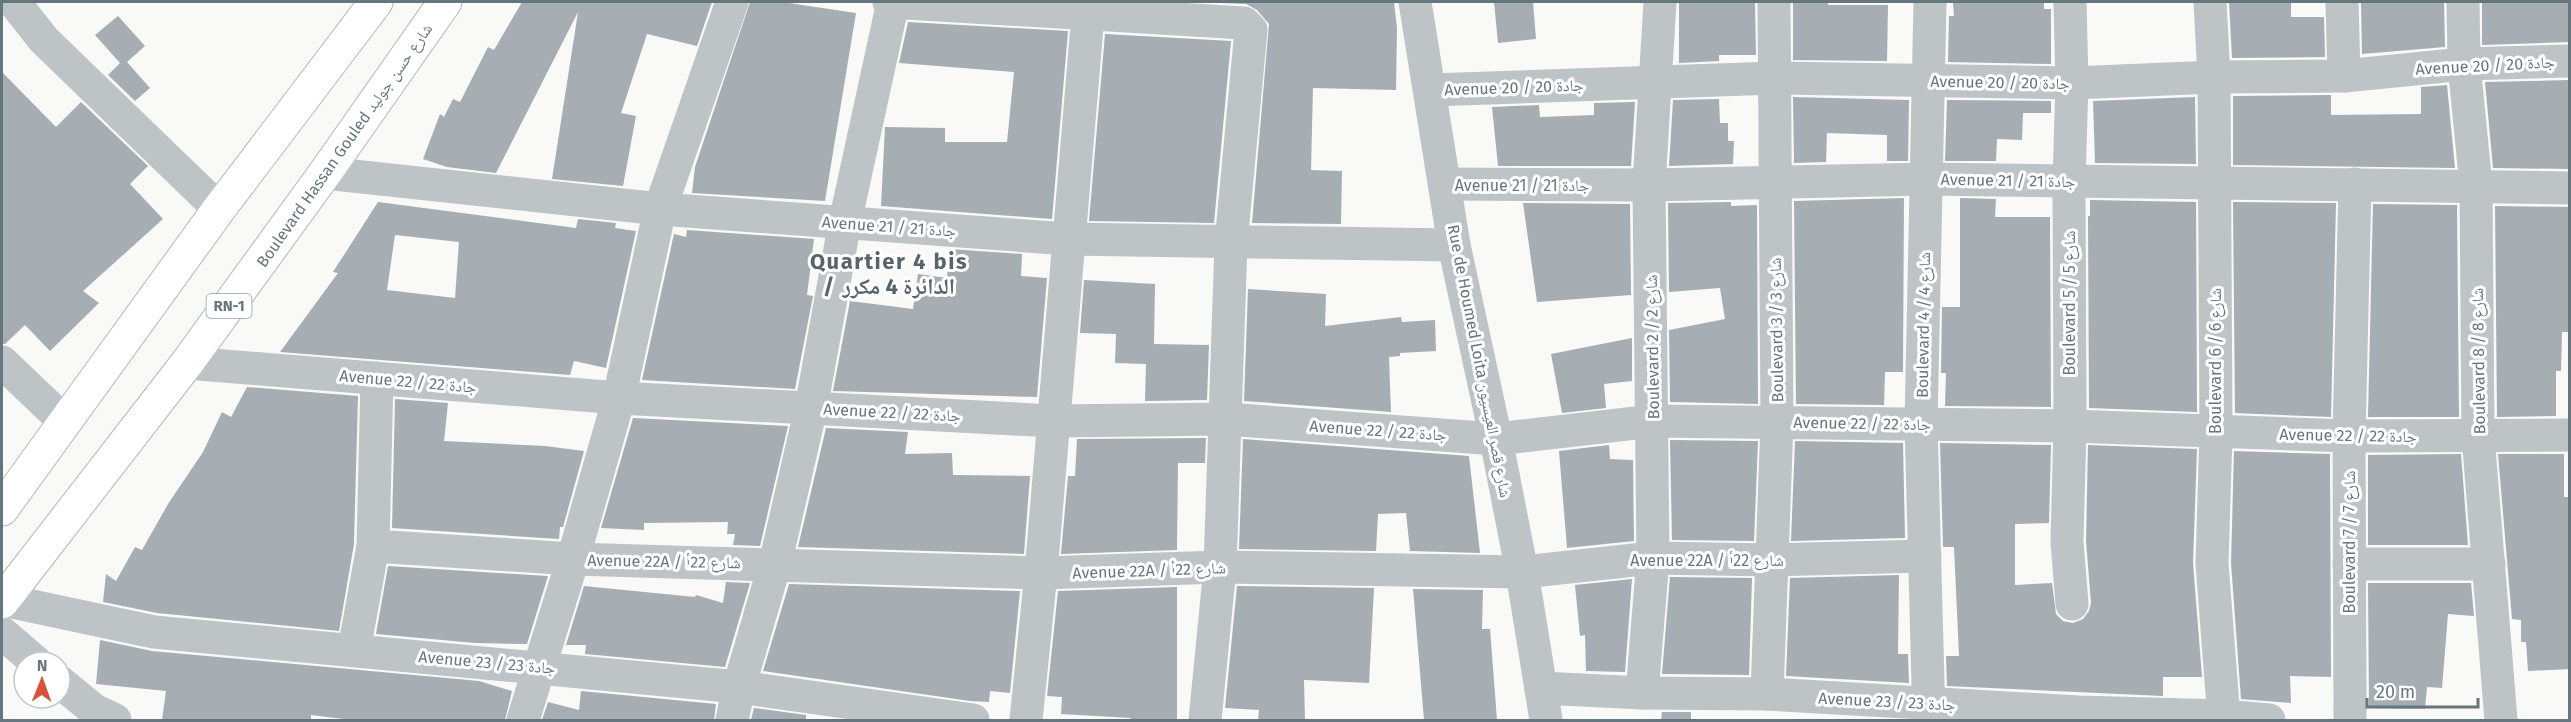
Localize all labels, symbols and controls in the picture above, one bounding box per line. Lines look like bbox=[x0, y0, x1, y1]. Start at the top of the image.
street label: Boulevard Hassan Gouled شارع حسن جوليد bbox=[253, 20, 437, 271]
street label: Avenue 20 / جادة 20 bbox=[2415, 52, 2555, 79]
street label: Avenue 20 / جادة 20 bbox=[1930, 72, 2070, 93]
street label: Avenue 20 / جادة 20 bbox=[1444, 76, 1584, 99]
street label: Avenue 21 / جادة 21 bbox=[1940, 170, 2075, 191]
street label: Avenue 21 / جادة 21 bbox=[1455, 176, 1589, 195]
street label: Avenue 21 / جادة 21 bbox=[821, 212, 957, 241]
street label: Rue de Houmed Loita شارع قصر العيسيون bbox=[1443, 223, 1515, 499]
street label: Boulevard 5 / شارع 5 bbox=[2060, 231, 2080, 375]
district label: Quartier 4 bis / الدائرة 4 مكرر bbox=[810, 248, 968, 300]
street label: Boulevard 4 / شارع 4 bbox=[1913, 252, 1935, 398]
street label: Boulevard 3 / شارع 3 bbox=[1766, 257, 1788, 403]
street label: Boulevard 2 / شارع 2 bbox=[1642, 274, 1664, 420]
street label: Boulevard 6 / شارع 6 bbox=[2206, 288, 2226, 434]
street label: Boulevard 8 / شارع 8 bbox=[2468, 288, 2490, 434]
road number: RN-1 bbox=[206, 294, 252, 318]
street label: Avenue 22 / جادة 22 bbox=[339, 366, 477, 397]
street label: Avenue 22 / جادة 22 bbox=[823, 399, 961, 426]
street label: Avenue 22 / جادة 22 bbox=[1793, 413, 1931, 434]
street label: Avenue 22 / جادة 22 bbox=[1309, 416, 1447, 445]
street label: Avenue 22 / جادة 22 bbox=[2279, 425, 2417, 446]
street label: Boulevard 7 / شارع 7 bbox=[2340, 470, 2360, 614]
street label: Avenue 22A / شارع 22أ bbox=[587, 551, 741, 573]
street label: Avenue 22A / شارع 22أ bbox=[1630, 551, 1784, 571]
street label: Avenue 22A / شارع 22أ bbox=[1072, 558, 1226, 584]
street label: Avenue 23 / جادة 23 bbox=[418, 647, 556, 678]
north arrow bbox=[12, 650, 72, 710]
text: N bbox=[37, 656, 48, 675]
scale bar bbox=[2367, 671, 2478, 709]
text: 20 m bbox=[2376, 681, 2415, 703]
street label: Avenue 23 / جادة 23 bbox=[1818, 688, 1956, 715]

